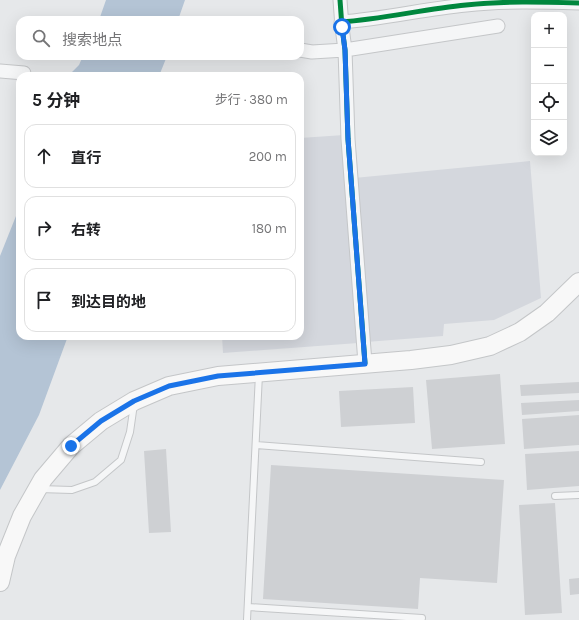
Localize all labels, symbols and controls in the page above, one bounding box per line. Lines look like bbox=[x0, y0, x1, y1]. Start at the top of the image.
map controls bbox=[531, 12, 567, 156]
button: + bbox=[531, 12, 567, 48]
search box bbox=[16, 16, 304, 60]
route start bbox=[333, 18, 351, 36]
icon: search bbox=[30, 27, 52, 49]
text: 搜索地点 bbox=[62, 31, 122, 49]
button: − bbox=[531, 48, 567, 84]
button: locate bbox=[531, 84, 567, 120]
text: 5 分钟 bbox=[32, 90, 80, 110]
text: 步行 · 380 m bbox=[215, 92, 288, 107]
button: layers bbox=[531, 120, 567, 156]
icon: ahead bbox=[33, 145, 55, 167]
text: 直行 bbox=[71, 149, 101, 167]
text: 200 m bbox=[249, 149, 287, 164]
icon: right bbox=[33, 217, 55, 239]
text: 右转 bbox=[71, 221, 101, 239]
text: 180 m bbox=[252, 221, 287, 236]
icon: arrive bbox=[33, 289, 55, 311]
text: 到达目的地 bbox=[71, 293, 146, 311]
route end bbox=[62, 437, 80, 455]

